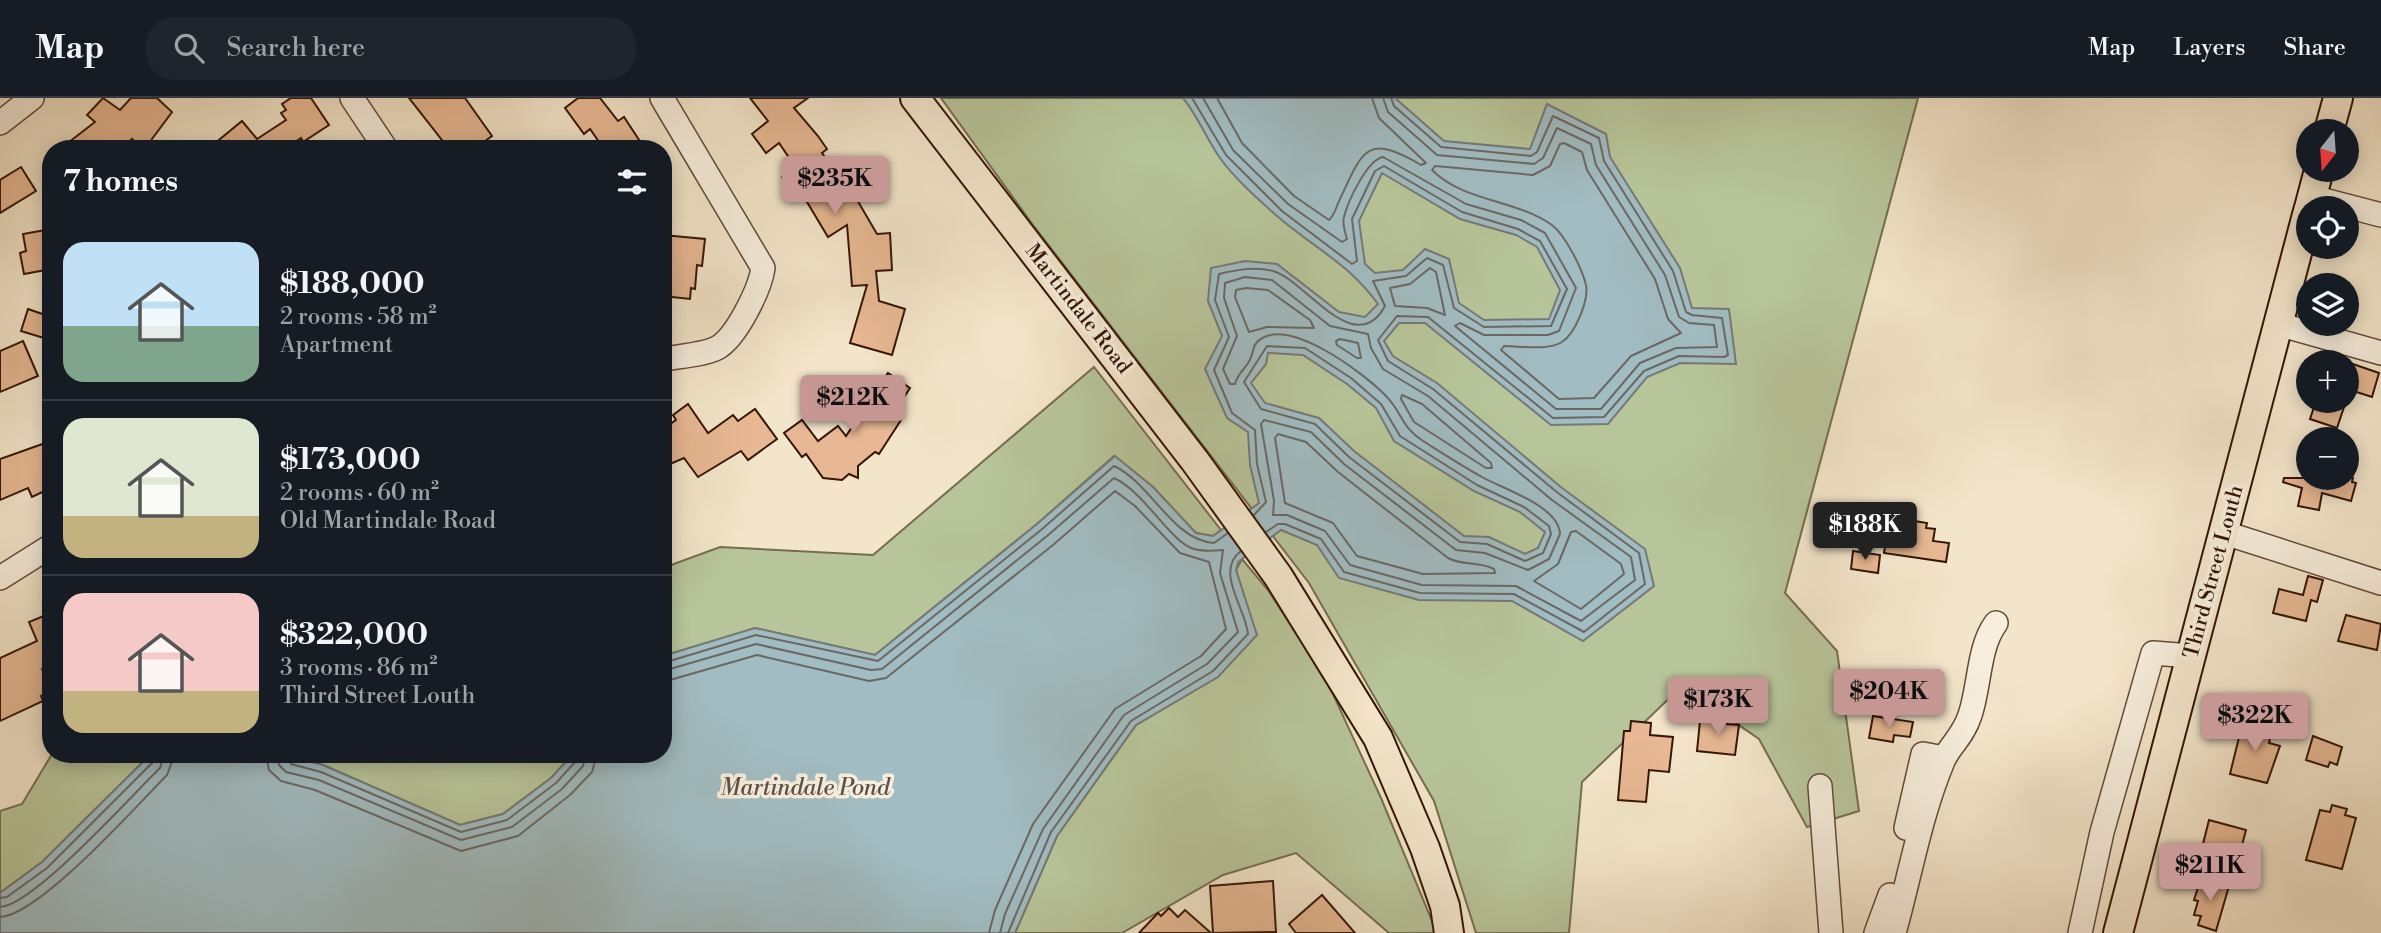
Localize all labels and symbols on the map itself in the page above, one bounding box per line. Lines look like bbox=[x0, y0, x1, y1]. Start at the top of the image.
north arrow bbox=[2296, 119, 2359, 182]
pin: $235K bbox=[786, 156, 884, 216]
street label: Martindale Road bbox=[1019, 239, 1137, 379]
pin: $212K bbox=[804, 376, 902, 435]
street label: Third Street Louth bbox=[2178, 482, 2250, 661]
pin: $188K bbox=[1816, 503, 1914, 562]
pin: $204K bbox=[1840, 670, 1938, 729]
pin: $173K bbox=[1669, 678, 1767, 737]
pin: $322K bbox=[2206, 694, 2304, 753]
water label: Martindale Pond bbox=[720, 774, 891, 802]
pin: $211K bbox=[2161, 844, 2259, 903]

